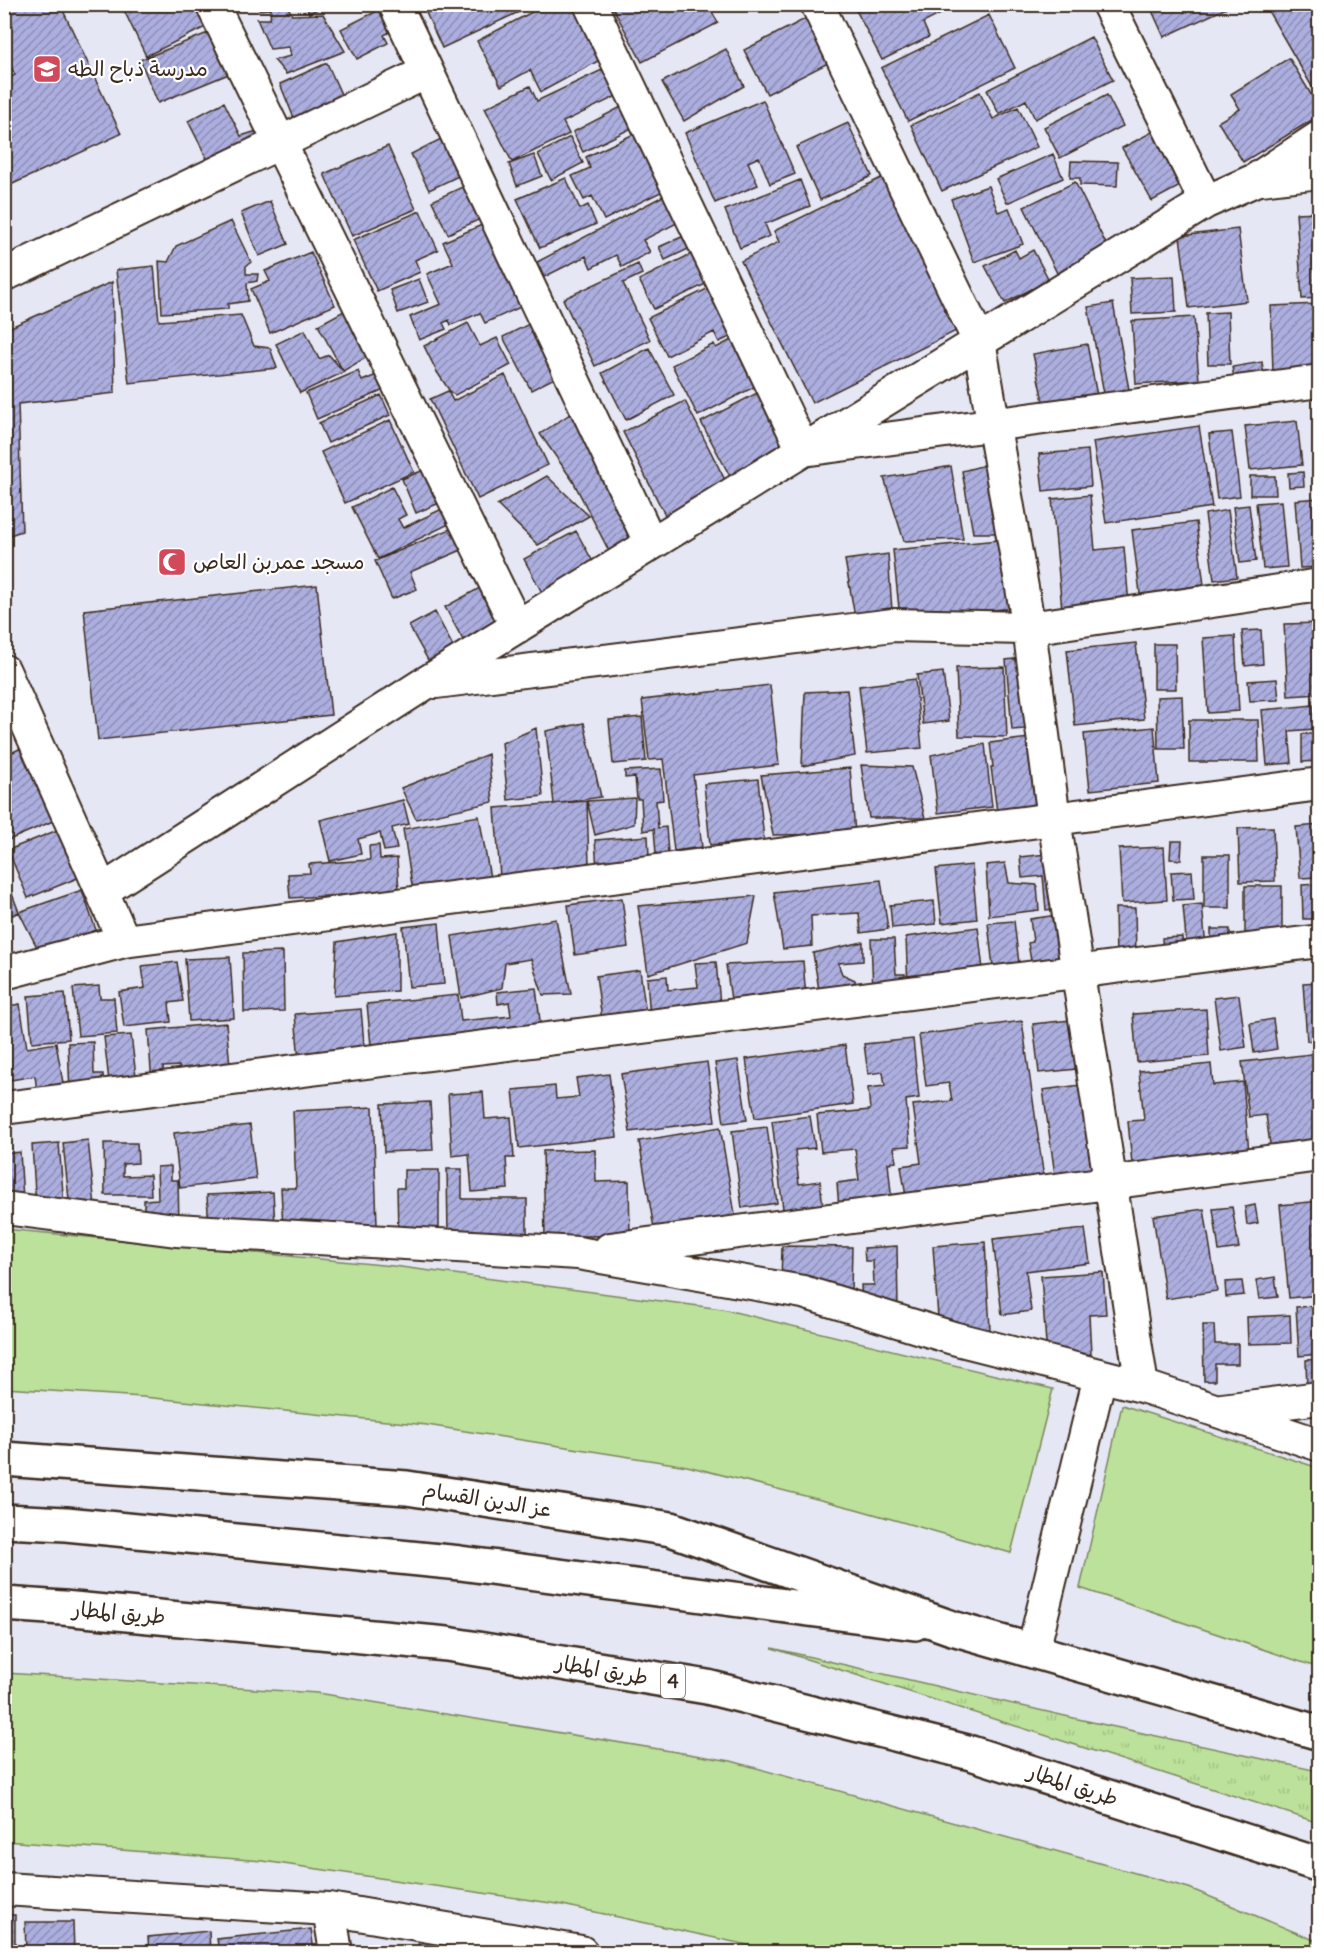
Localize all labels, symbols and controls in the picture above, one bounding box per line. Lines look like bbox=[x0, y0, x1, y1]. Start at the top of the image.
school or university icon: مدرسة ذباح الطه bbox=[31, 53, 63, 85]
place label: مدرسة ذباح الطه bbox=[68, 55, 208, 83]
mosque icon: مسجد عمربن العاص bbox=[156, 546, 188, 578]
place label: مسجد عمربن العاص bbox=[193, 548, 364, 575]
street label: عز الدين القسام bbox=[420, 1476, 553, 1526]
street label: طريق المطار bbox=[69, 1595, 167, 1630]
street label: طريق المطار bbox=[552, 1648, 650, 1691]
road number: 4 bbox=[661, 1664, 685, 1698]
street label: طريق المطار bbox=[1023, 1757, 1122, 1812]

